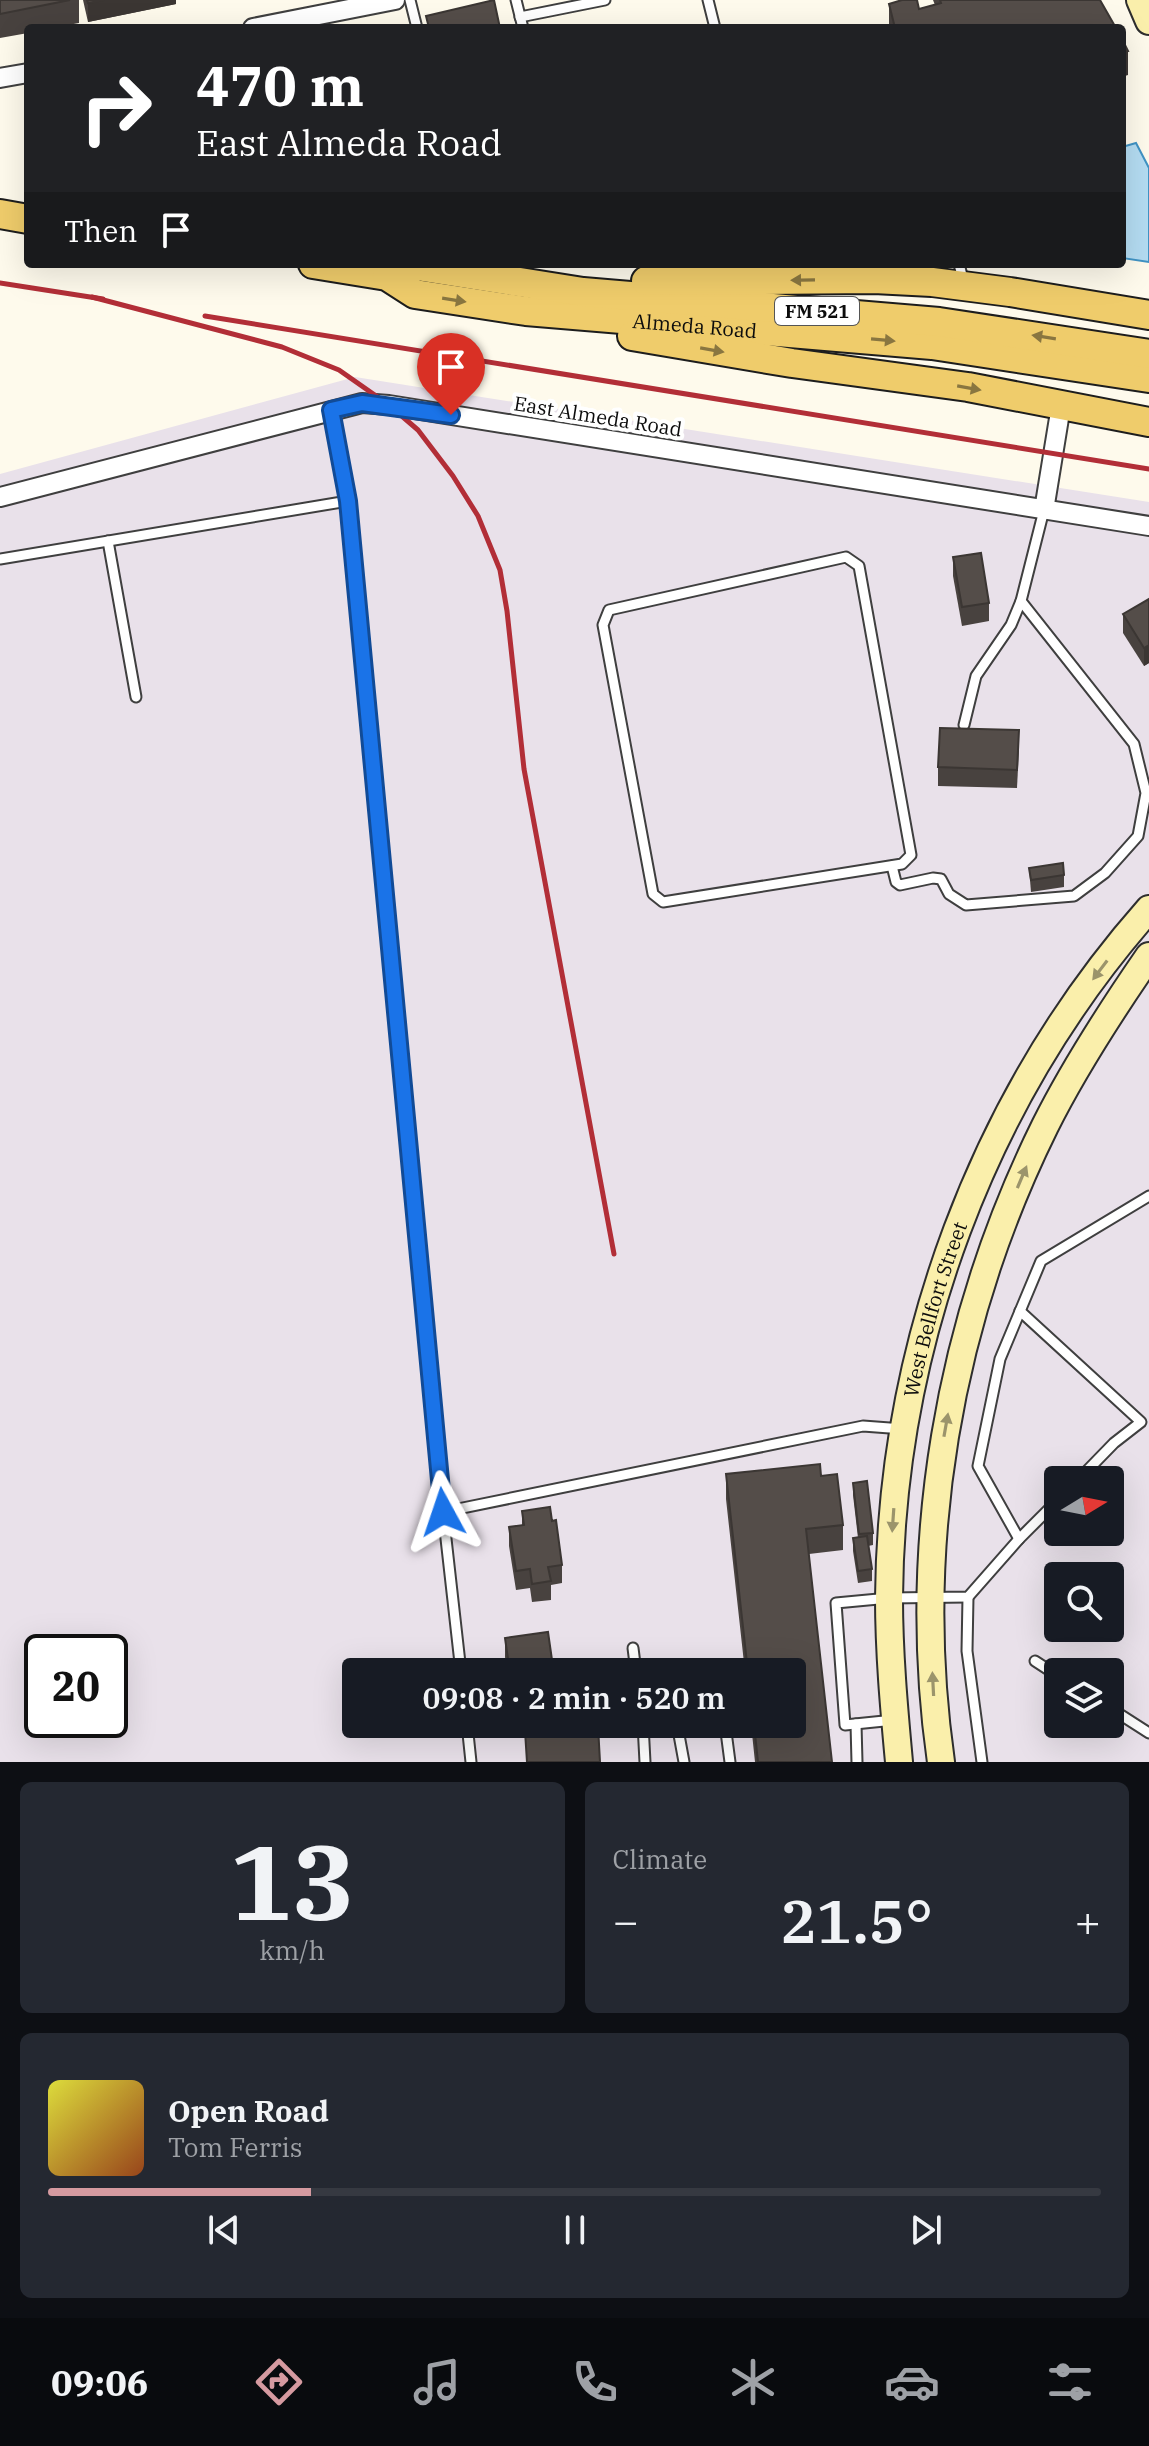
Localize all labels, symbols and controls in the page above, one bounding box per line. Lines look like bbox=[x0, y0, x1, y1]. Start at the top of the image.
text: 470 m bbox=[196, 49, 364, 121]
icon: right bbox=[64, 56, 168, 160]
text: East Almeda Road bbox=[196, 119, 502, 166]
icon: arrive bbox=[154, 208, 198, 252]
text: Then bbox=[64, 211, 138, 250]
one-way arrow bbox=[790, 274, 815, 286]
one-way arrow bbox=[442, 294, 467, 307]
road number: FM 521 bbox=[775, 297, 859, 325]
street label: Almeda Road bbox=[631, 306, 758, 344]
one-way arrow bbox=[1031, 330, 1056, 343]
pin bbox=[417, 333, 485, 415]
one-way arrow bbox=[871, 334, 896, 347]
one-way arrow bbox=[700, 344, 725, 357]
icon: arrive bbox=[429, 345, 473, 389]
one-way arrow bbox=[957, 382, 982, 394]
street label: East Almeda Road bbox=[512, 389, 684, 443]
one-way arrow bbox=[1093, 959, 1109, 980]
one-way arrow bbox=[1015, 1166, 1028, 1189]
street label: West Bellfort Street bbox=[896, 1217, 973, 1399]
one-way arrow bbox=[941, 1413, 953, 1438]
north arrow bbox=[1044, 1466, 1124, 1546]
map controls bbox=[1044, 1466, 1124, 1738]
position arrow bbox=[401, 1470, 485, 1554]
one-way arrow bbox=[886, 1508, 899, 1533]
button: search bbox=[1044, 1562, 1124, 1642]
speed limit sign: 20 bbox=[24, 1634, 128, 1738]
button: layers bbox=[1044, 1658, 1124, 1738]
one-way arrow bbox=[926, 1671, 939, 1696]
text: 09:08 · 2 min · 520 m bbox=[423, 1678, 725, 1717]
text: 13 bbox=[230, 1813, 355, 1949]
text: Climate bbox=[613, 1842, 707, 1876]
text: 21.5° bbox=[780, 1881, 933, 1960]
text: − bbox=[613, 1892, 639, 1949]
text: + bbox=[1075, 1892, 1101, 1949]
text: km/h bbox=[259, 1933, 325, 1967]
text: Open Road bbox=[168, 2091, 329, 2130]
text: Tom Ferris bbox=[168, 2130, 302, 2164]
icon: previous bbox=[202, 2208, 246, 2252]
icon: pause bbox=[553, 2208, 597, 2252]
icon: next bbox=[904, 2208, 948, 2252]
icon: directions bbox=[251, 2354, 307, 2410]
icon: music bbox=[409, 2354, 465, 2410]
icon: phone bbox=[567, 2354, 623, 2410]
icon: climate bbox=[725, 2354, 781, 2410]
icon: car bbox=[884, 2354, 940, 2410]
icon: filters bbox=[1042, 2354, 1098, 2410]
text: 09:06 bbox=[51, 2359, 148, 2406]

